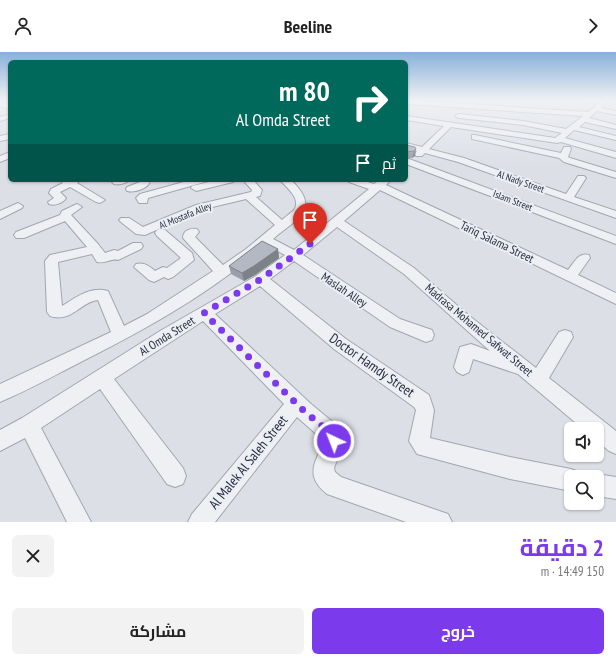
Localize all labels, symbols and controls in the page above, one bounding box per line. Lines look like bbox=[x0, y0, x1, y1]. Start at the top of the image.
icon: person bbox=[12, 15, 34, 37]
text: Beeline bbox=[284, 15, 332, 38]
icon: forward bbox=[582, 15, 604, 37]
text: 80 m bbox=[279, 72, 330, 109]
icon: right bbox=[344, 76, 396, 128]
text: Al Omda Street bbox=[236, 108, 330, 131]
icon: arrive bbox=[352, 152, 374, 174]
text: ثم bbox=[382, 154, 396, 173]
street label: Al Nady Street bbox=[495, 167, 546, 196]
street label: Islam Street bbox=[491, 187, 535, 214]
street label: Al Mostafa Alley bbox=[157, 199, 214, 232]
pin bbox=[293, 203, 327, 244]
icon: arrive bbox=[299, 209, 321, 231]
street label: Tariq Salama Street bbox=[458, 217, 537, 266]
street label: Maslah Alley bbox=[318, 269, 370, 311]
street label: Madrasa Mohamed Safwat Street bbox=[422, 280, 537, 380]
street label: Al Omda Street bbox=[136, 312, 198, 359]
street label: Doctor Hamdy Street bbox=[326, 329, 418, 401]
street label: Al Malek Al Saleh Street bbox=[205, 411, 291, 513]
position arrow bbox=[313, 420, 355, 462]
map controls bbox=[564, 422, 604, 510]
button: sound bbox=[564, 422, 604, 462]
button: search bbox=[564, 470, 604, 510]
text: 2 دقيقة bbox=[520, 532, 604, 563]
button: close bbox=[12, 535, 54, 577]
text: 150 m · 14:49 bbox=[541, 563, 604, 580]
button: مشاركة bbox=[12, 608, 304, 654]
button: خروج bbox=[312, 608, 604, 654]

